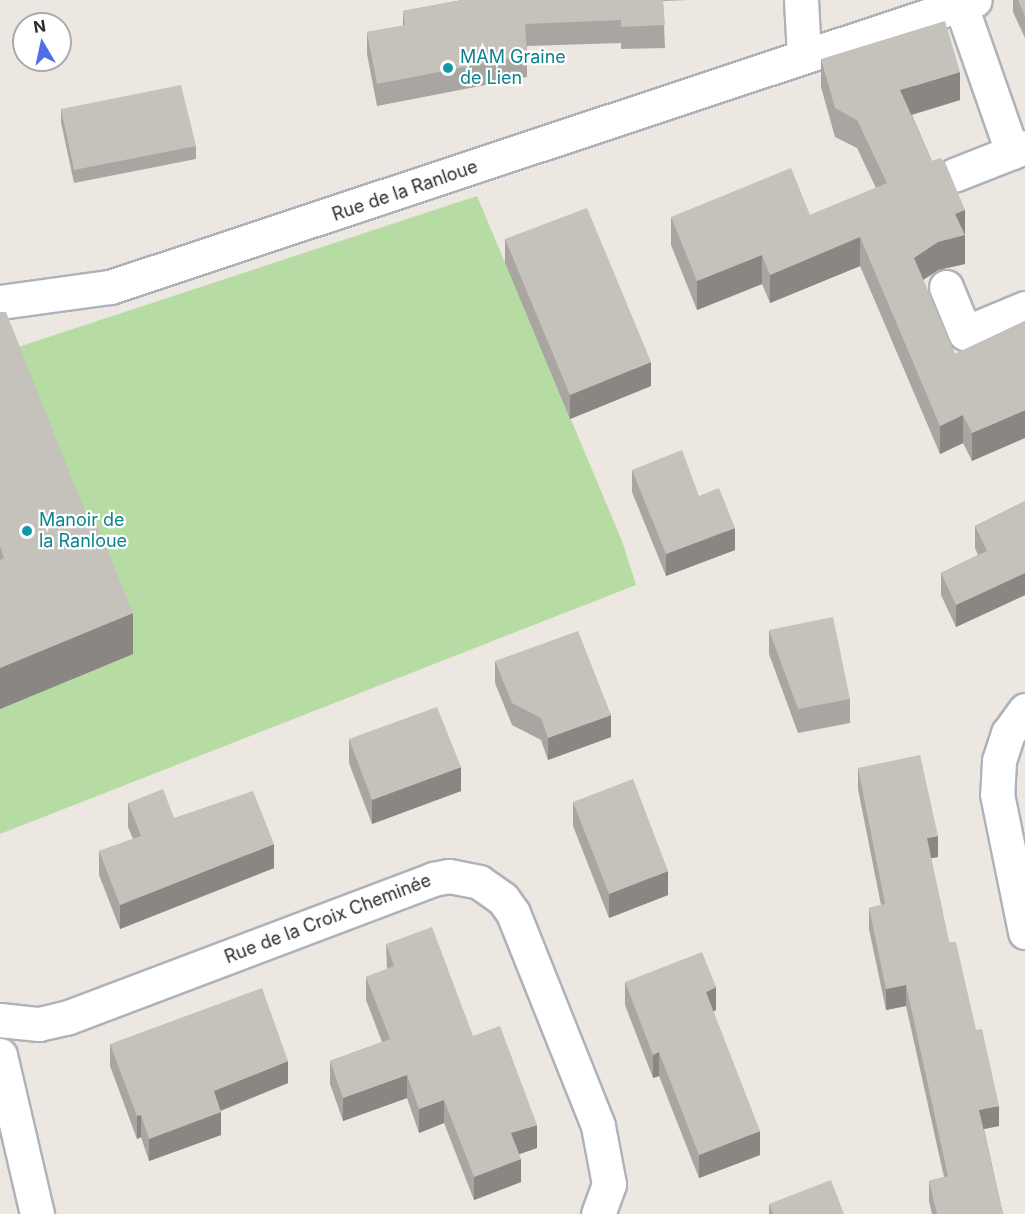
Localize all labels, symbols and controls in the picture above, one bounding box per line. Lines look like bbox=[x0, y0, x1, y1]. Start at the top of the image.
north arrow bbox=[12, 12, 72, 72]
text: N bbox=[32, 15, 47, 37]
place label: MAM Graine de Lien bbox=[460, 47, 566, 90]
marker: MAM Graine de Lien bbox=[441, 61, 455, 75]
street label: Rue de la Ranloue bbox=[329, 156, 481, 226]
place label: Manoir de la Ranloue bbox=[39, 510, 127, 552]
marker: Manoir de la Ranloue bbox=[20, 524, 34, 538]
street label: Rue de la Croix Cheminée bbox=[222, 870, 434, 968]

